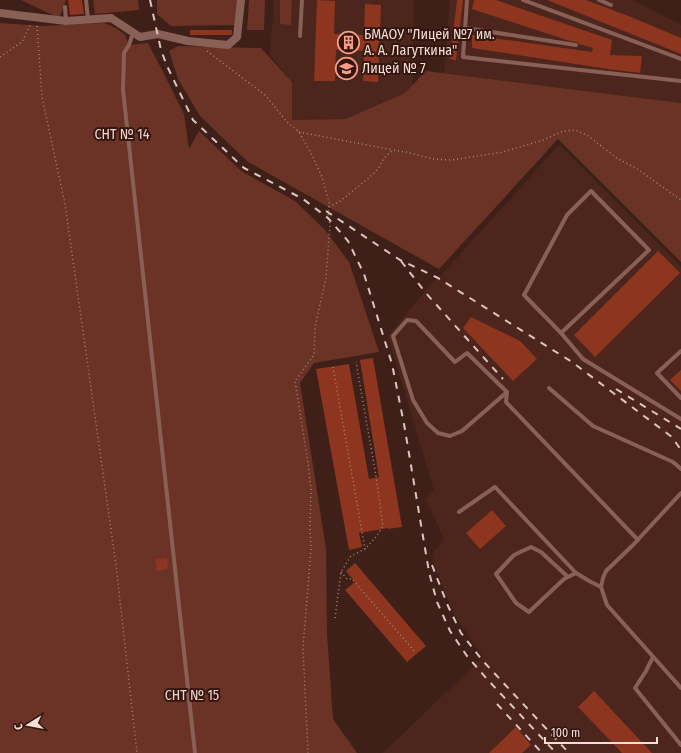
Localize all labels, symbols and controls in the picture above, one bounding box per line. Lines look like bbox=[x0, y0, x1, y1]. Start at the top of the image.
place label: БМАОУ "Лицей №7 им. А. А. Лагуткина" bbox=[364, 26, 495, 59]
building icon: БМАОУ "Лицей №7 им. А. А. Лагуткина" bbox=[335, 29, 361, 55]
school or university icon: Лицей № 7 bbox=[334, 55, 360, 81]
place label: Лицей № 7 bbox=[362, 60, 426, 77]
park label: СНТ № 14 bbox=[95, 126, 150, 143]
park label: СНТ № 15 bbox=[165, 687, 219, 704]
north arrow bbox=[8, 705, 48, 745]
scale bar bbox=[545, 719, 657, 745]
text: С bbox=[12, 723, 26, 731]
text: 100 m bbox=[551, 726, 580, 740]

